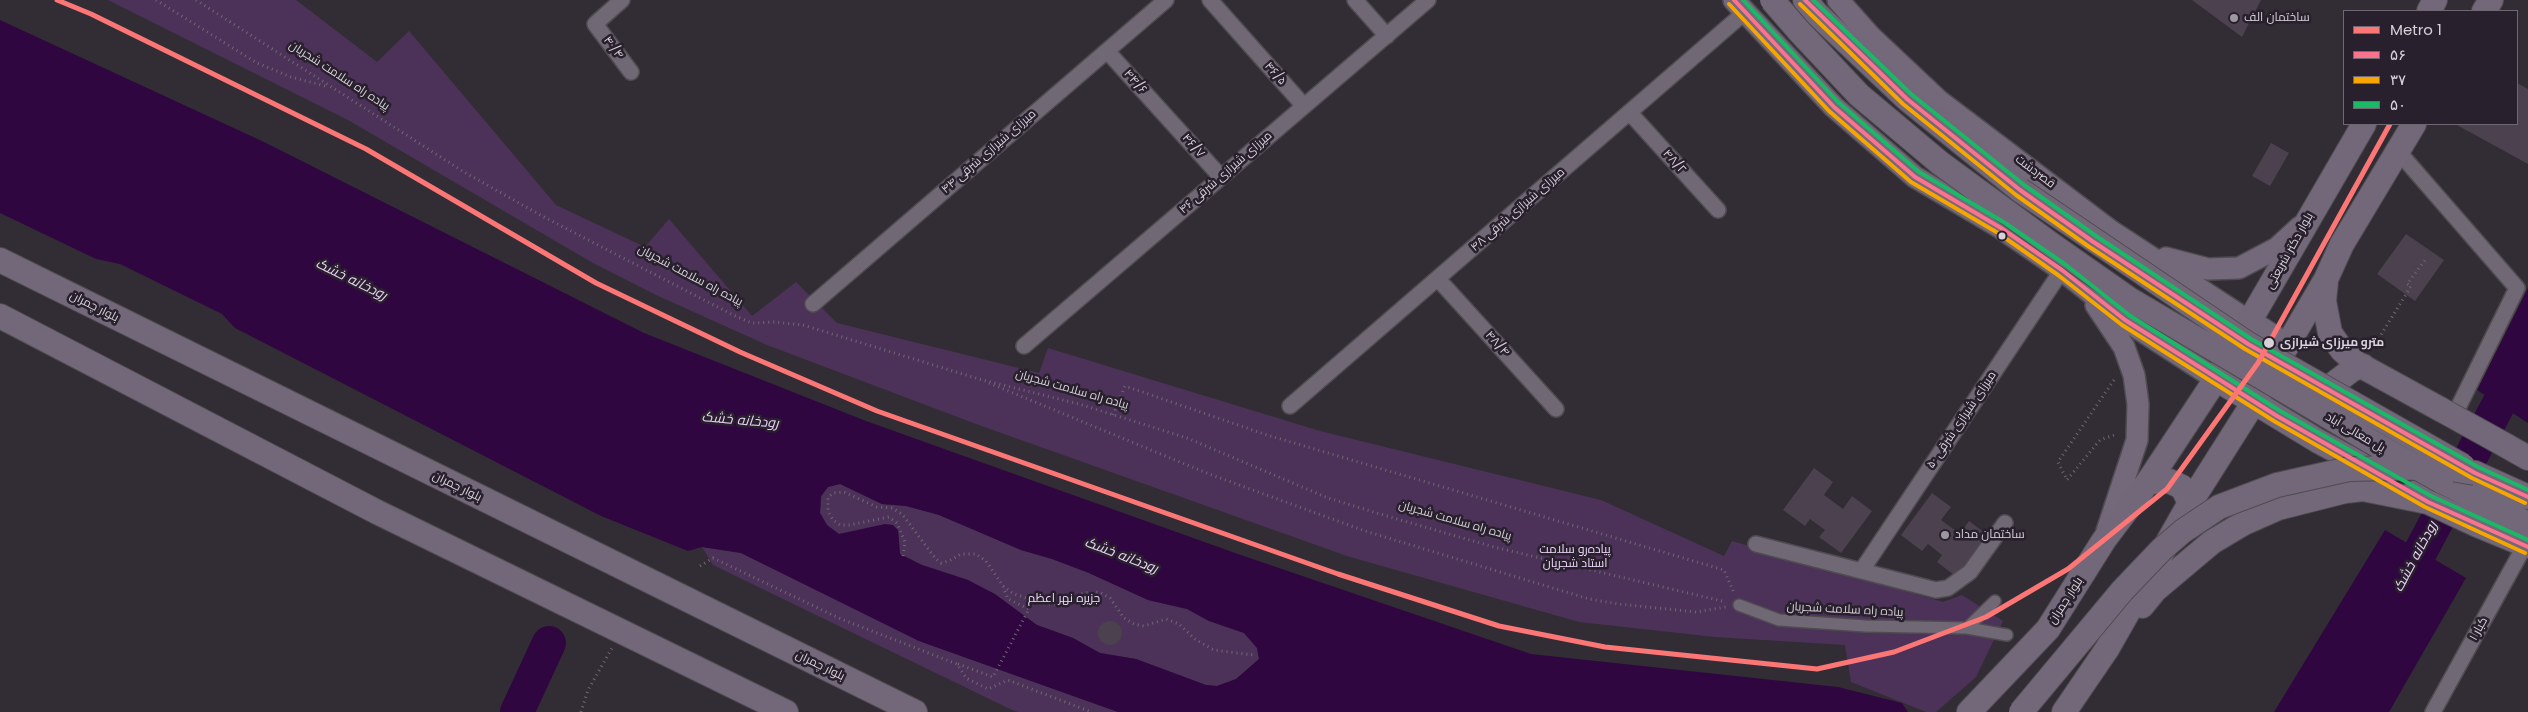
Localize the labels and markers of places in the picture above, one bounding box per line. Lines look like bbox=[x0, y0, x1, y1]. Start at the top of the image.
place label: ساختمان الف bbox=[2244, 11, 2310, 25]
marker: ساختمان الف bbox=[2228, 12, 2240, 24]
unlabelled marker bbox=[1997, 231, 2007, 241]
marker: مترو میرزای شیرازی bbox=[2262, 336, 2276, 350]
place label: مترو میرزای شیرازی bbox=[2280, 336, 2384, 350]
place label: ساختمان مداد bbox=[1955, 528, 2025, 542]
marker: ساختمان مداد bbox=[1939, 529, 1951, 541]

